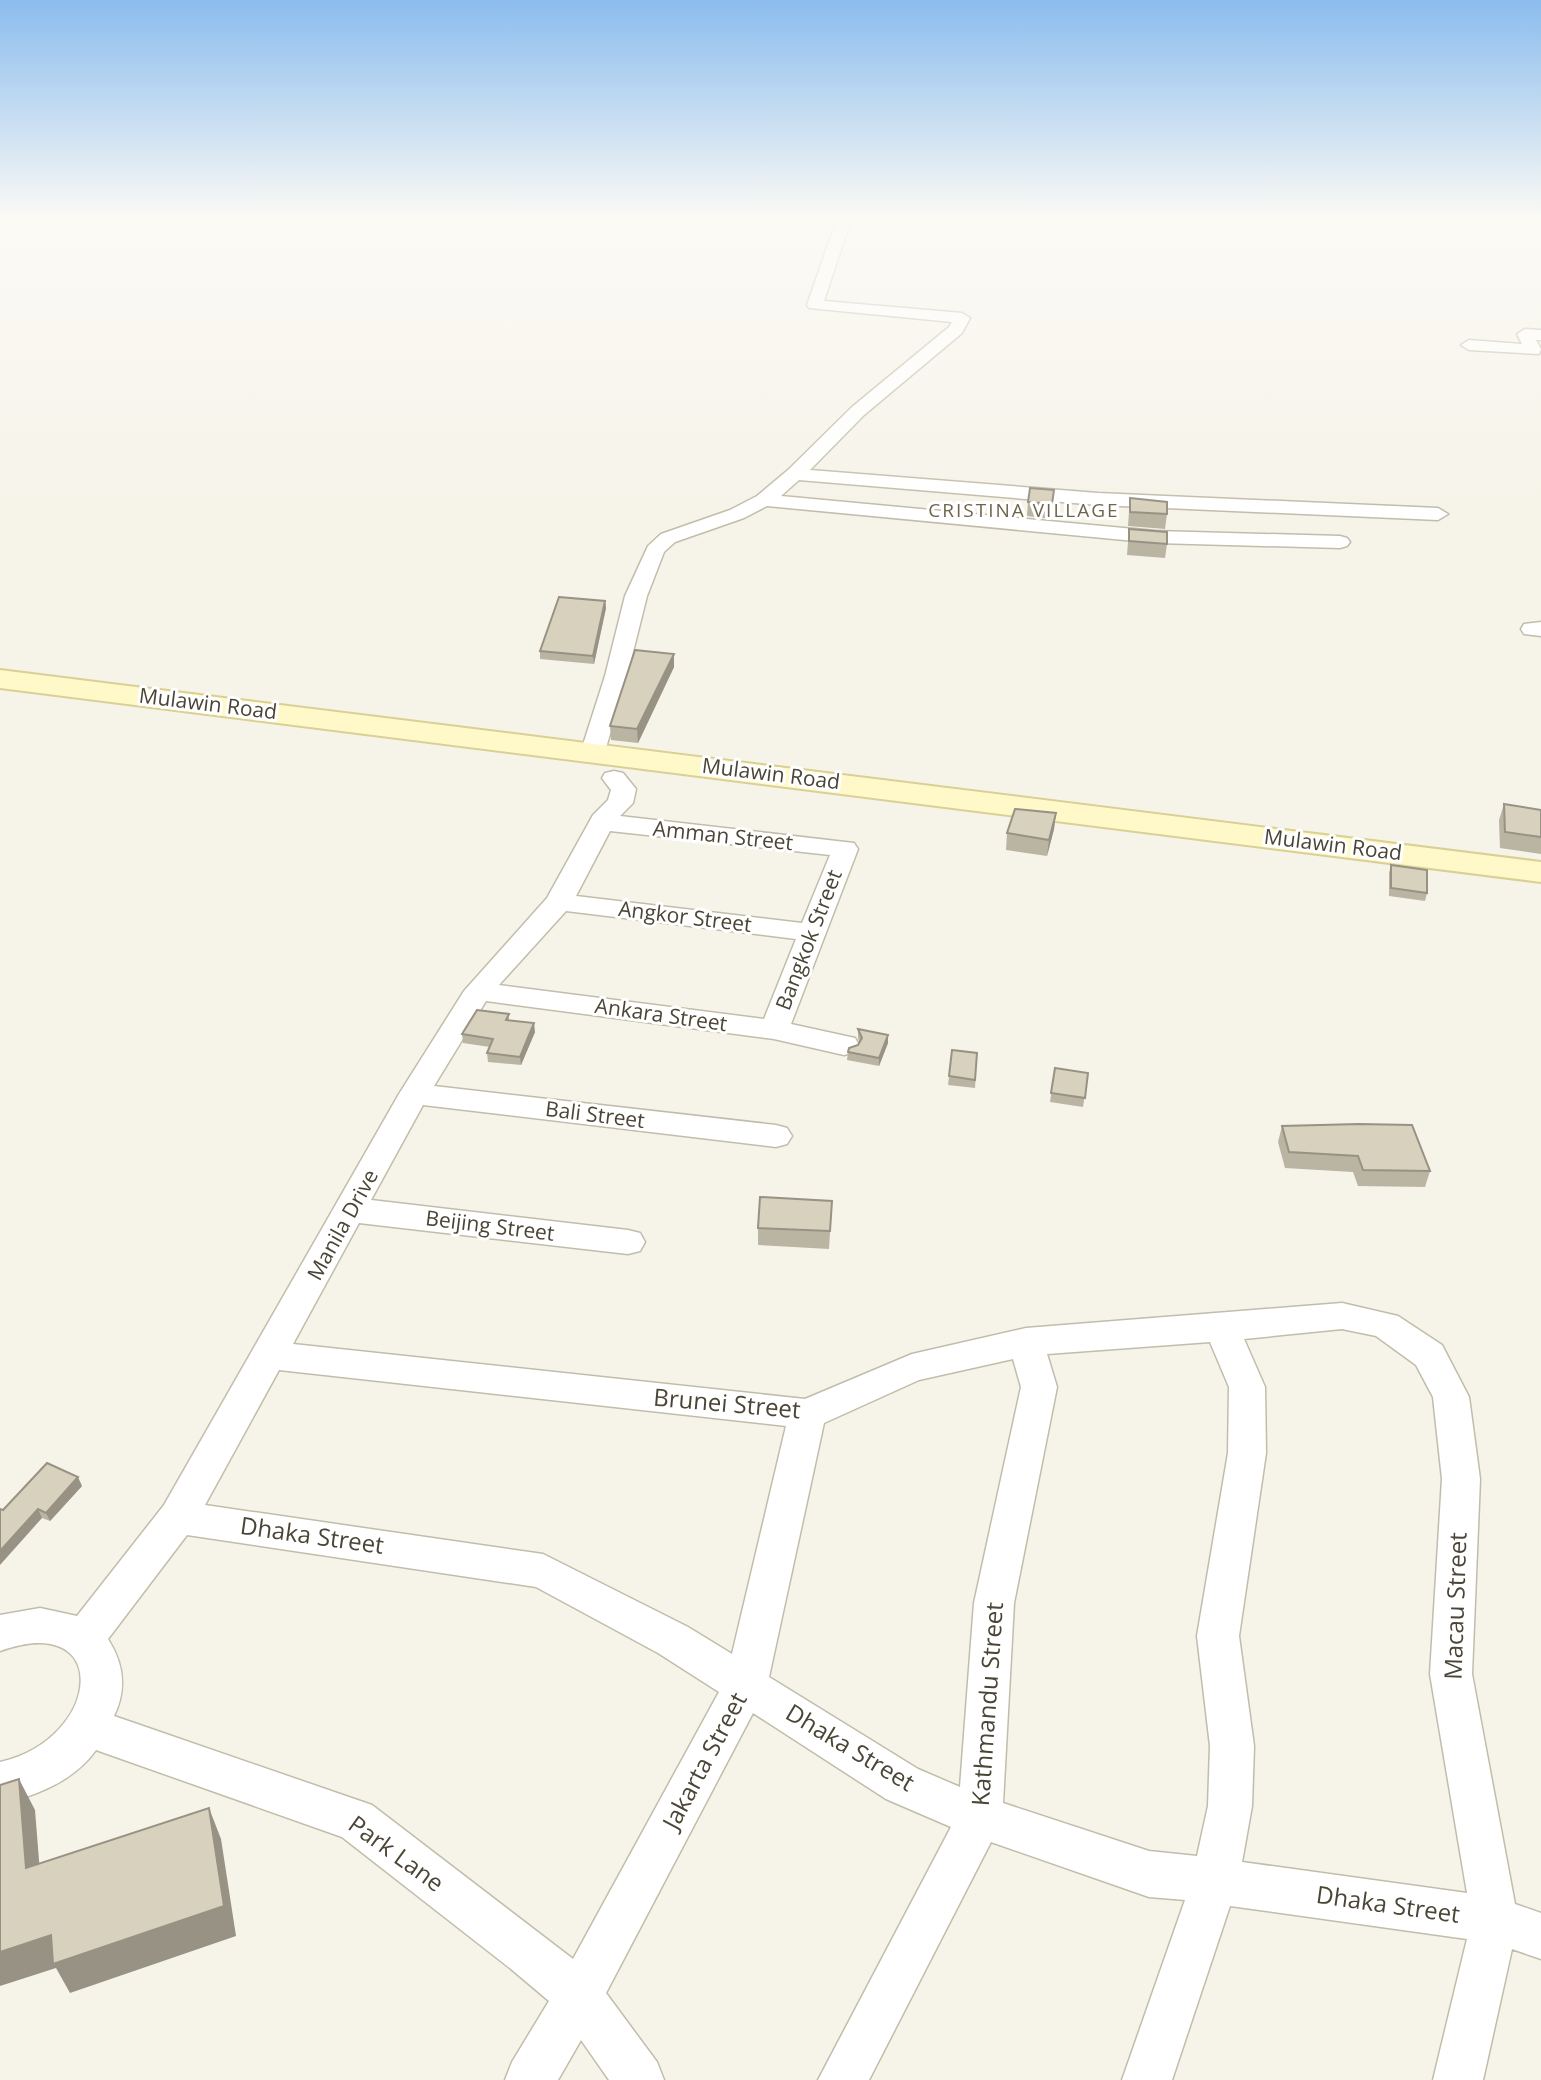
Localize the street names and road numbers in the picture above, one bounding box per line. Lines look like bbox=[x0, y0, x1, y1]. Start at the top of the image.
street label: Mulawin Road bbox=[138, 681, 279, 725]
street label: Mulawin Road bbox=[701, 751, 842, 795]
street label: Amman Street bbox=[652, 814, 795, 856]
street label: Mulawin Road bbox=[1263, 822, 1404, 866]
street label: Bangkok Street bbox=[768, 865, 848, 1014]
street label: Angkor Street bbox=[617, 894, 753, 938]
street label: Ankara Street bbox=[593, 991, 729, 1037]
street label: Bali Street bbox=[544, 1094, 646, 1134]
street label: Manila Drive bbox=[300, 1164, 384, 1285]
street label: Beijing Street bbox=[424, 1203, 556, 1247]
street label: Brunei Street bbox=[652, 1380, 802, 1425]
street label: Dhaka Street bbox=[238, 1508, 386, 1561]
street label: Macau Street bbox=[1435, 1532, 1474, 1680]
street label: Kathmandu Street bbox=[963, 1601, 1010, 1807]
street label: Jakarta Street bbox=[653, 1686, 754, 1836]
street label: Dhaka Street bbox=[780, 1695, 921, 1798]
street label: Park Lane bbox=[342, 1807, 451, 1899]
street label: Dhaka Street bbox=[1314, 1877, 1462, 1930]

